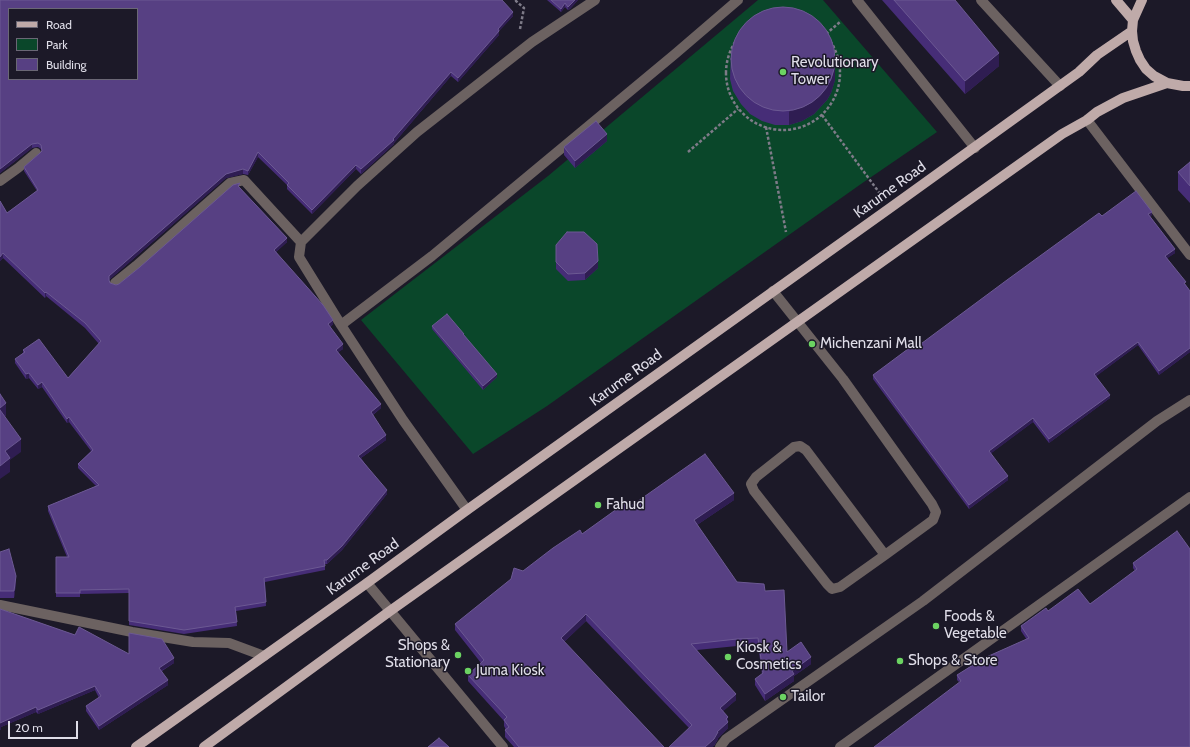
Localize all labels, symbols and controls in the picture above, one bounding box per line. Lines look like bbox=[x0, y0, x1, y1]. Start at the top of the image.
legend bbox=[8, 8, 138, 80]
text: Road bbox=[46, 17, 72, 32]
text: Park bbox=[46, 37, 68, 52]
place label: Revolutionary Tower bbox=[791, 54, 879, 89]
text: Building bbox=[46, 57, 87, 72]
marker: Revolutionary Tower bbox=[778, 67, 788, 77]
street label: Karume Road bbox=[850, 158, 930, 222]
place label: Michenzani Mall bbox=[820, 335, 922, 353]
marker: Michenzani Mall bbox=[807, 339, 817, 349]
street label: Karume Road bbox=[586, 346, 666, 410]
place label: Fahud bbox=[606, 496, 645, 514]
marker: Fahud bbox=[593, 500, 603, 510]
street label: Karume Road bbox=[323, 535, 403, 599]
place label: Foods & Vegetable bbox=[944, 608, 1007, 643]
marker: Foods & Vegetable bbox=[931, 621, 941, 631]
place label: Shops & Stationary bbox=[385, 637, 450, 672]
place label: Kiosk & Cosmetics bbox=[736, 639, 802, 674]
marker: Shops & Stationary bbox=[453, 650, 463, 660]
marker: Kiosk & Cosmetics bbox=[723, 652, 733, 662]
place label: Shops & Store bbox=[908, 652, 998, 670]
marker: Shops & Store bbox=[895, 656, 905, 666]
place label: Juma Kiosk bbox=[476, 662, 544, 680]
marker: Juma Kiosk bbox=[463, 666, 473, 676]
place label: Tailor bbox=[791, 688, 825, 706]
marker: Tailor bbox=[778, 692, 788, 702]
scale bar bbox=[10, 713, 80, 739]
text: 20 m bbox=[15, 720, 43, 735]

